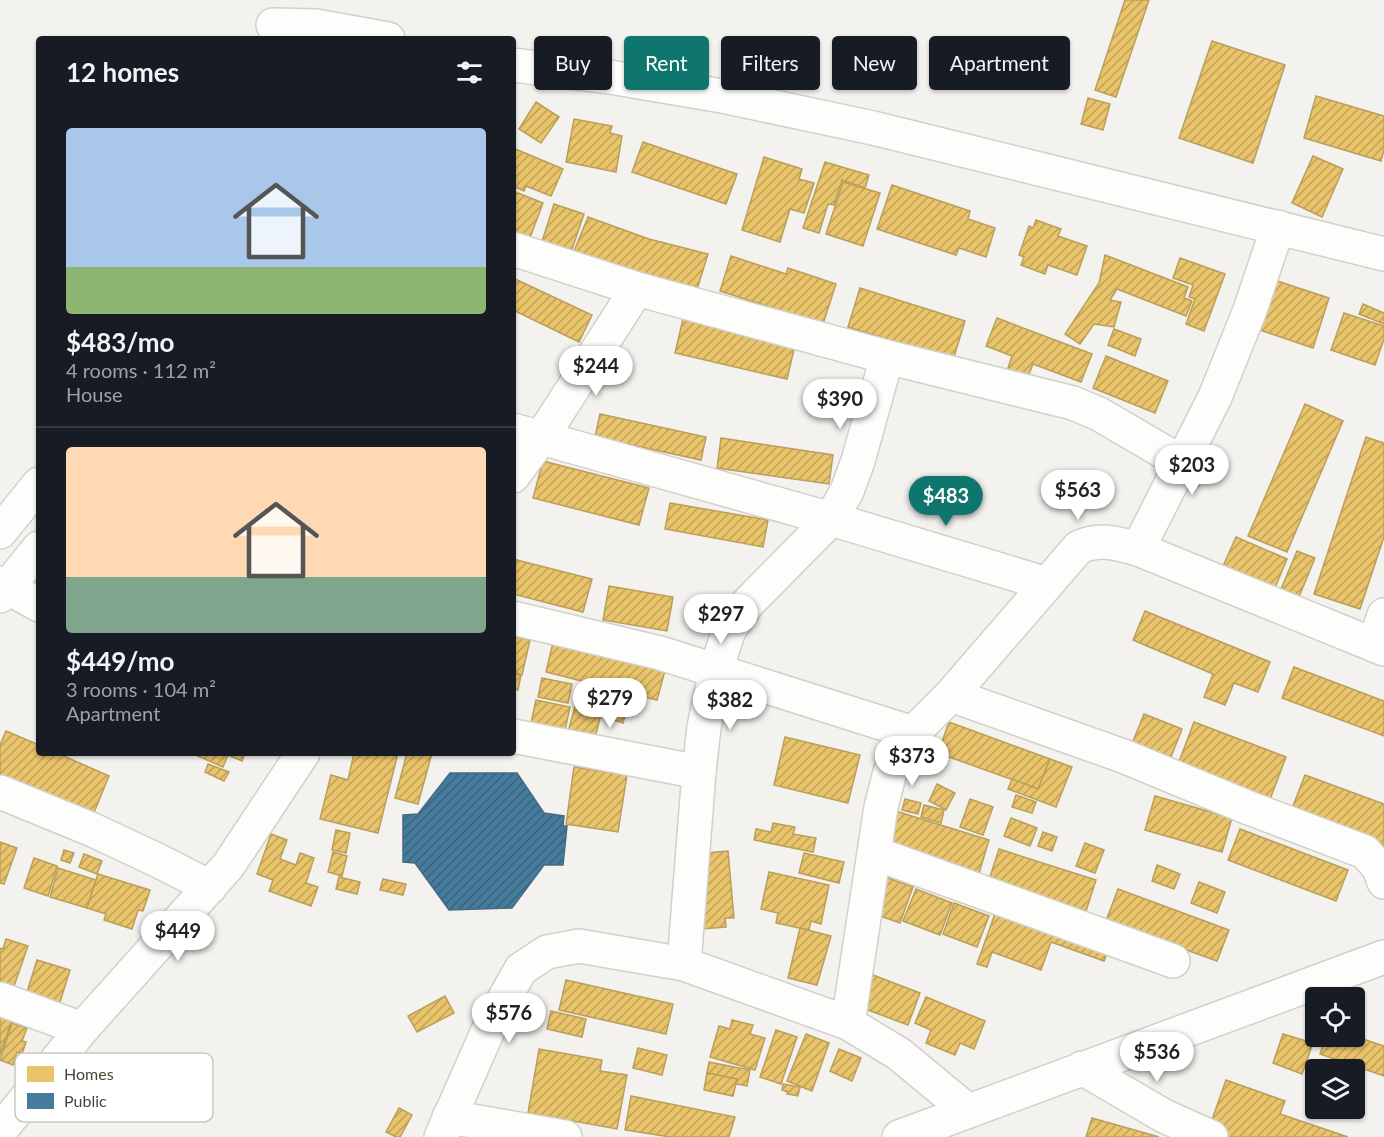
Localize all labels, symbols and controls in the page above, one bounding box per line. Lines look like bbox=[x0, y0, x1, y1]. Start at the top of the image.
chip: Buy bbox=[534, 36, 612, 90]
chip: Rent bbox=[624, 36, 709, 90]
chip: Filters bbox=[721, 36, 820, 90]
chip: New bbox=[832, 36, 917, 90]
chip: Apartment bbox=[929, 36, 1070, 90]
text: 12 homes bbox=[66, 56, 179, 88]
icon: filters bbox=[453, 56, 486, 89]
icon: home bbox=[222, 167, 330, 275]
text: $483/mo bbox=[66, 326, 174, 358]
pin: $244 bbox=[560, 346, 632, 397]
text: $244 bbox=[573, 353, 619, 377]
text: 4 rooms · 112 m² bbox=[66, 358, 216, 382]
pin: $390 bbox=[804, 379, 876, 430]
text: House bbox=[66, 382, 123, 406]
text: $390 bbox=[817, 386, 863, 410]
pin: $203 bbox=[1156, 445, 1228, 496]
text: $203 bbox=[1169, 452, 1215, 476]
pin: $563 bbox=[1042, 470, 1114, 521]
pin: $483 bbox=[910, 476, 982, 527]
text: $563 bbox=[1055, 477, 1101, 501]
text: $483 bbox=[923, 483, 969, 507]
icon: home bbox=[222, 486, 330, 594]
pin: $297 bbox=[685, 594, 757, 645]
text: $297 bbox=[698, 601, 744, 625]
text: $449/mo bbox=[66, 645, 174, 677]
text: 3 rooms · 104 m² bbox=[66, 677, 216, 701]
pin: $279 bbox=[574, 678, 646, 729]
pin: $382 bbox=[694, 680, 766, 731]
text: $279 bbox=[587, 685, 633, 709]
text: $382 bbox=[707, 687, 753, 711]
text: Apartment bbox=[66, 701, 160, 725]
pin: $373 bbox=[876, 736, 948, 787]
text: $373 bbox=[889, 743, 935, 767]
pin: $449 bbox=[142, 911, 214, 962]
text: $449 bbox=[155, 918, 201, 942]
map controls bbox=[1305, 987, 1365, 1119]
button: locate bbox=[1305, 987, 1365, 1047]
pin: $576 bbox=[473, 993, 545, 1044]
text: $576 bbox=[486, 1000, 532, 1024]
pin: $536 bbox=[1121, 1032, 1193, 1083]
text: $536 bbox=[1134, 1039, 1180, 1063]
legend bbox=[15, 1053, 213, 1122]
button: layers bbox=[1305, 1059, 1365, 1119]
text: Homes bbox=[64, 1064, 114, 1083]
text: Public bbox=[64, 1091, 107, 1110]

